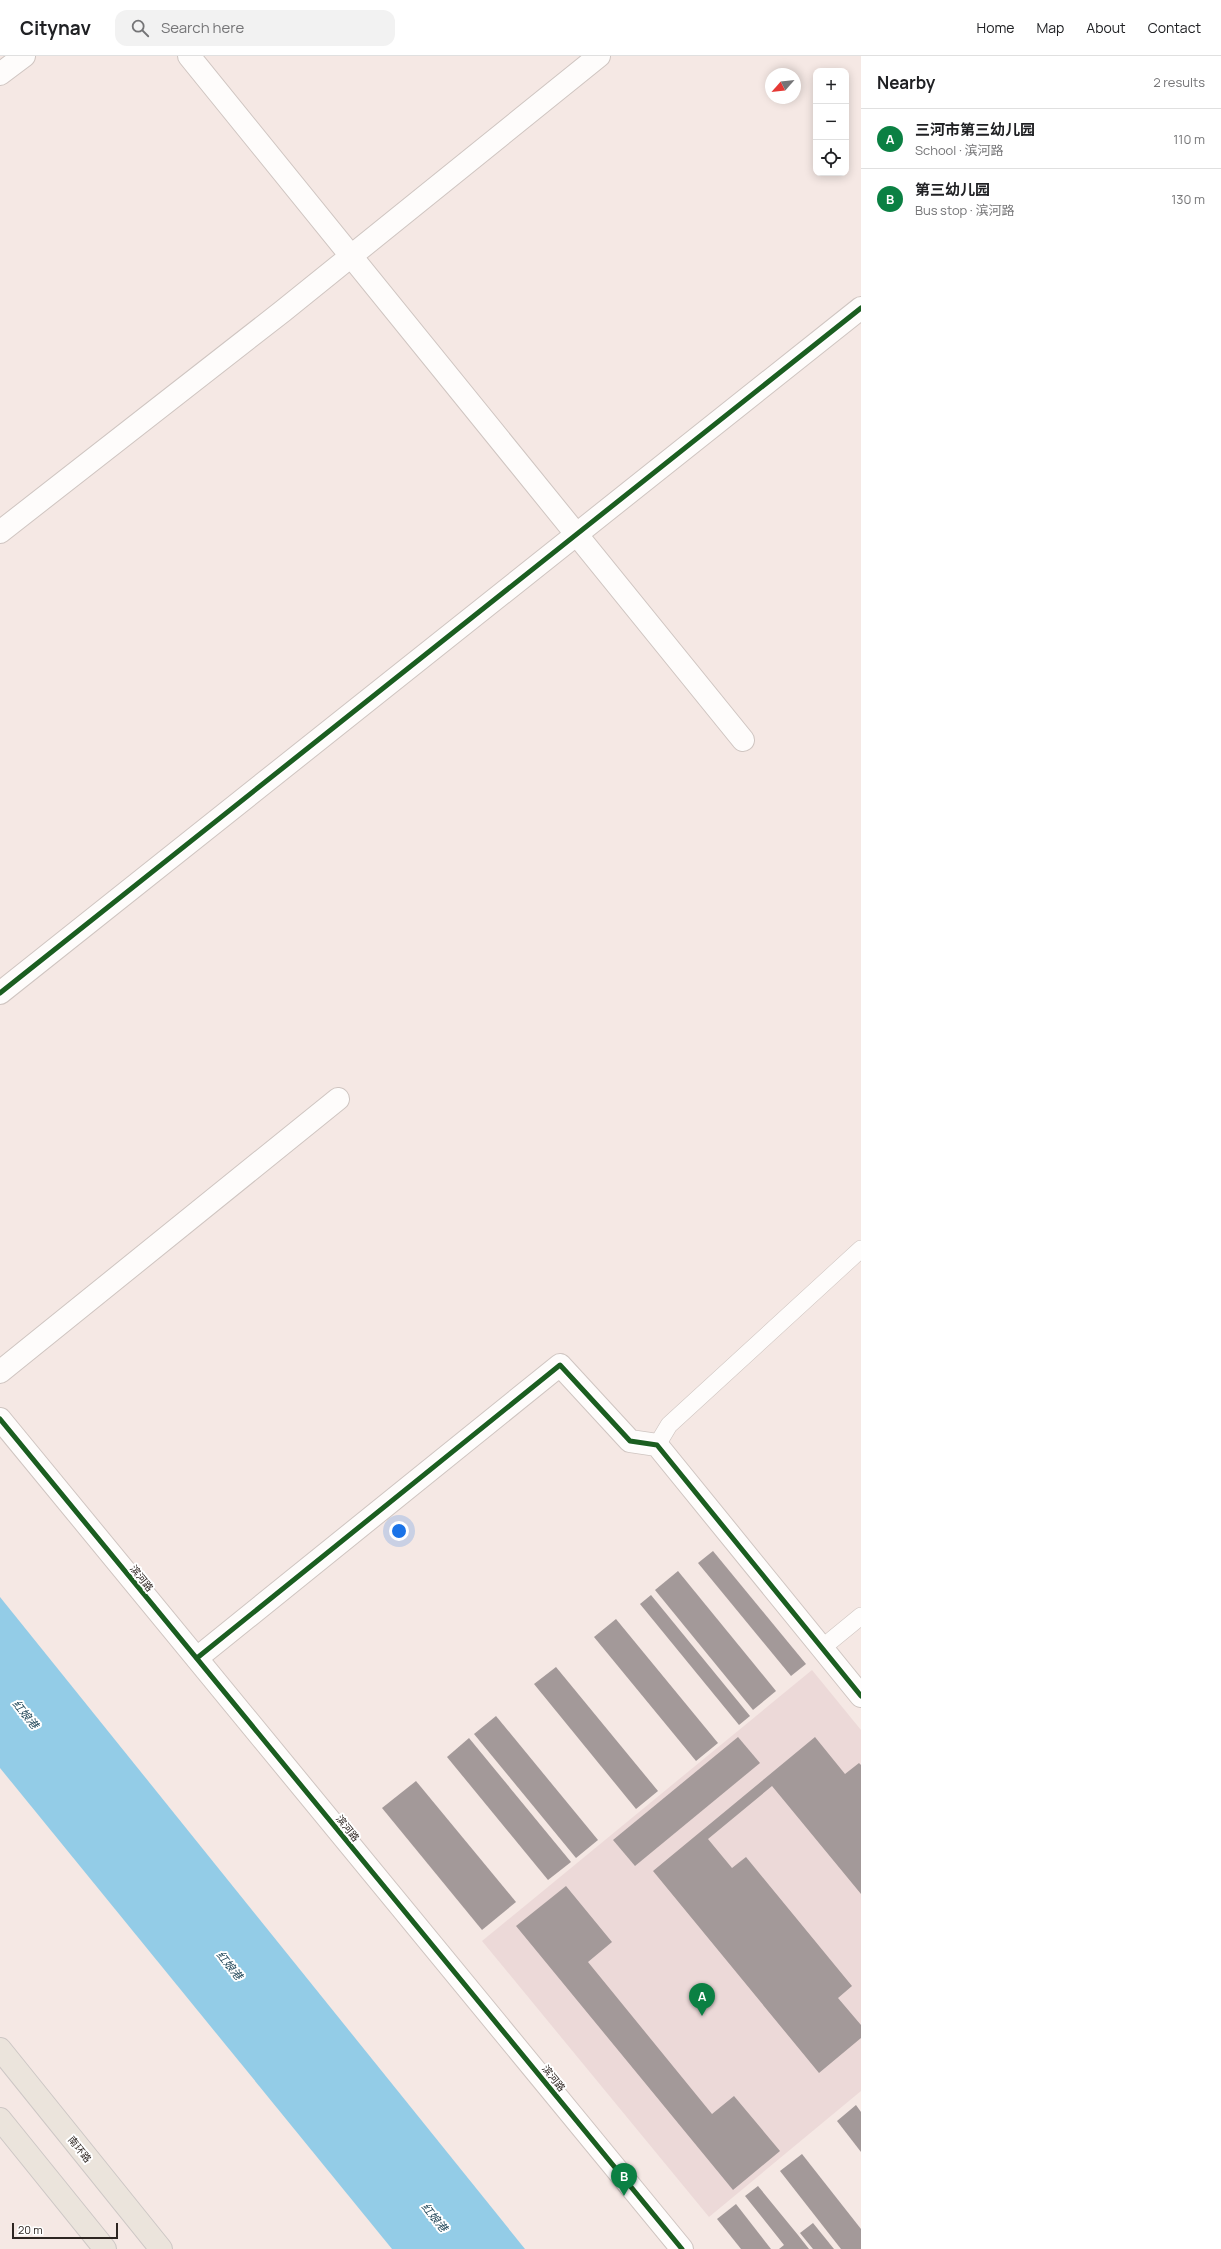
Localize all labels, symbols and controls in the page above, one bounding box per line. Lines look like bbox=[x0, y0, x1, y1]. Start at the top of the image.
search box bbox=[115, 10, 395, 46]
text: Citynav bbox=[20, 15, 91, 41]
icon: search bbox=[129, 17, 151, 39]
text: Search here bbox=[161, 17, 244, 38]
text: Home bbox=[977, 18, 1014, 37]
text: Map bbox=[1036, 18, 1064, 37]
text: About bbox=[1086, 18, 1126, 37]
text: Contact bbox=[1148, 18, 1201, 37]
north arrow bbox=[765, 68, 801, 104]
map controls bbox=[813, 68, 849, 176]
button: + bbox=[813, 68, 849, 104]
text: Nearby bbox=[877, 71, 935, 94]
text: 2 results bbox=[1153, 73, 1205, 91]
button: − bbox=[813, 104, 849, 140]
text: 三河市第三幼儿园 bbox=[915, 119, 1035, 140]
text: A bbox=[886, 130, 894, 148]
text: 110 m bbox=[1173, 130, 1205, 148]
button: locate bbox=[813, 140, 849, 176]
text: School · 滨河路 bbox=[915, 141, 1004, 159]
text: 第三幼儿园 bbox=[915, 179, 990, 200]
text: B bbox=[886, 190, 894, 208]
text: 130 m bbox=[1171, 190, 1205, 208]
text: Bus stop · 滨河路 bbox=[915, 201, 1014, 219]
your location bbox=[389, 1521, 409, 1541]
street label: 滨河路 bbox=[127, 1562, 157, 1594]
water label: 红娘港 bbox=[10, 1696, 43, 1733]
street label: 滨河路 bbox=[333, 1812, 363, 1844]
water label: 红娘港 bbox=[214, 1947, 247, 1984]
pin: A bbox=[689, 1983, 715, 2016]
street label: 滨河路 bbox=[539, 2062, 569, 2094]
street label: 南环路 bbox=[65, 2133, 95, 2165]
pin: B bbox=[611, 2163, 637, 2196]
water label: 红娘港 bbox=[419, 2199, 452, 2236]
scale bar bbox=[12, 2221, 118, 2240]
text: 20 m bbox=[18, 2222, 43, 2237]

